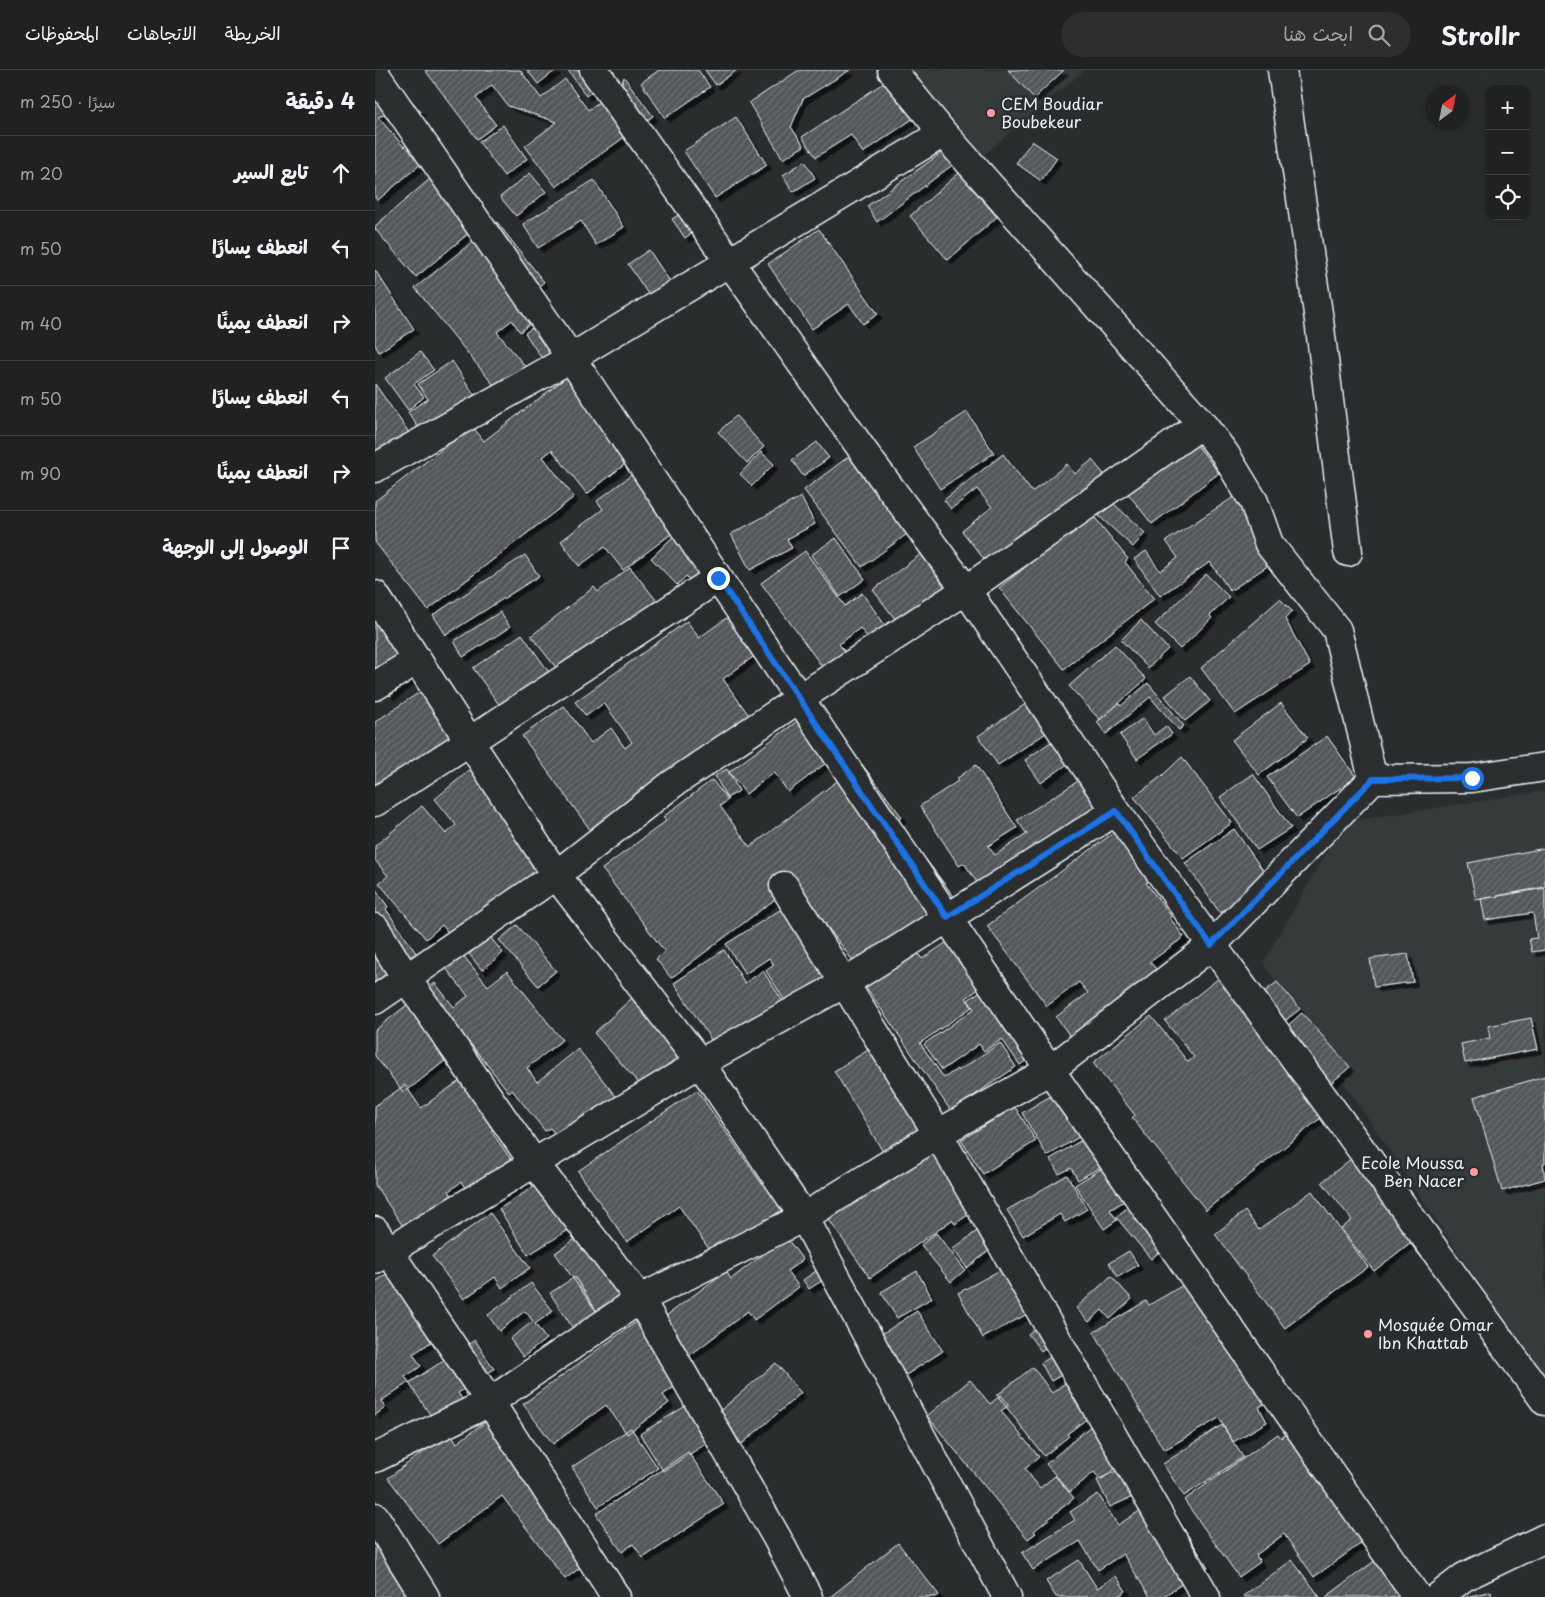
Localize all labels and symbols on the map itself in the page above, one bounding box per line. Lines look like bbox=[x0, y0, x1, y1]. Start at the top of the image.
north arrow bbox=[1425, 85, 1470, 130]
place label: CEM Boudiar Boubekeur bbox=[1001, 91, 1103, 133]
marker: CEM Boudiar Boubekeur bbox=[985, 107, 997, 119]
route end bbox=[707, 567, 730, 590]
route start bbox=[1461, 767, 1484, 790]
place label: Ecole Moussa Ben Nacer bbox=[1361, 1150, 1465, 1192]
marker: Ecole Moussa Ben Nacer bbox=[1468, 1166, 1480, 1178]
place label: Mosquée Omar Ibn Khattab bbox=[1378, 1312, 1494, 1354]
marker: Mosquée Omar Ibn Khattab bbox=[1362, 1328, 1374, 1340]

